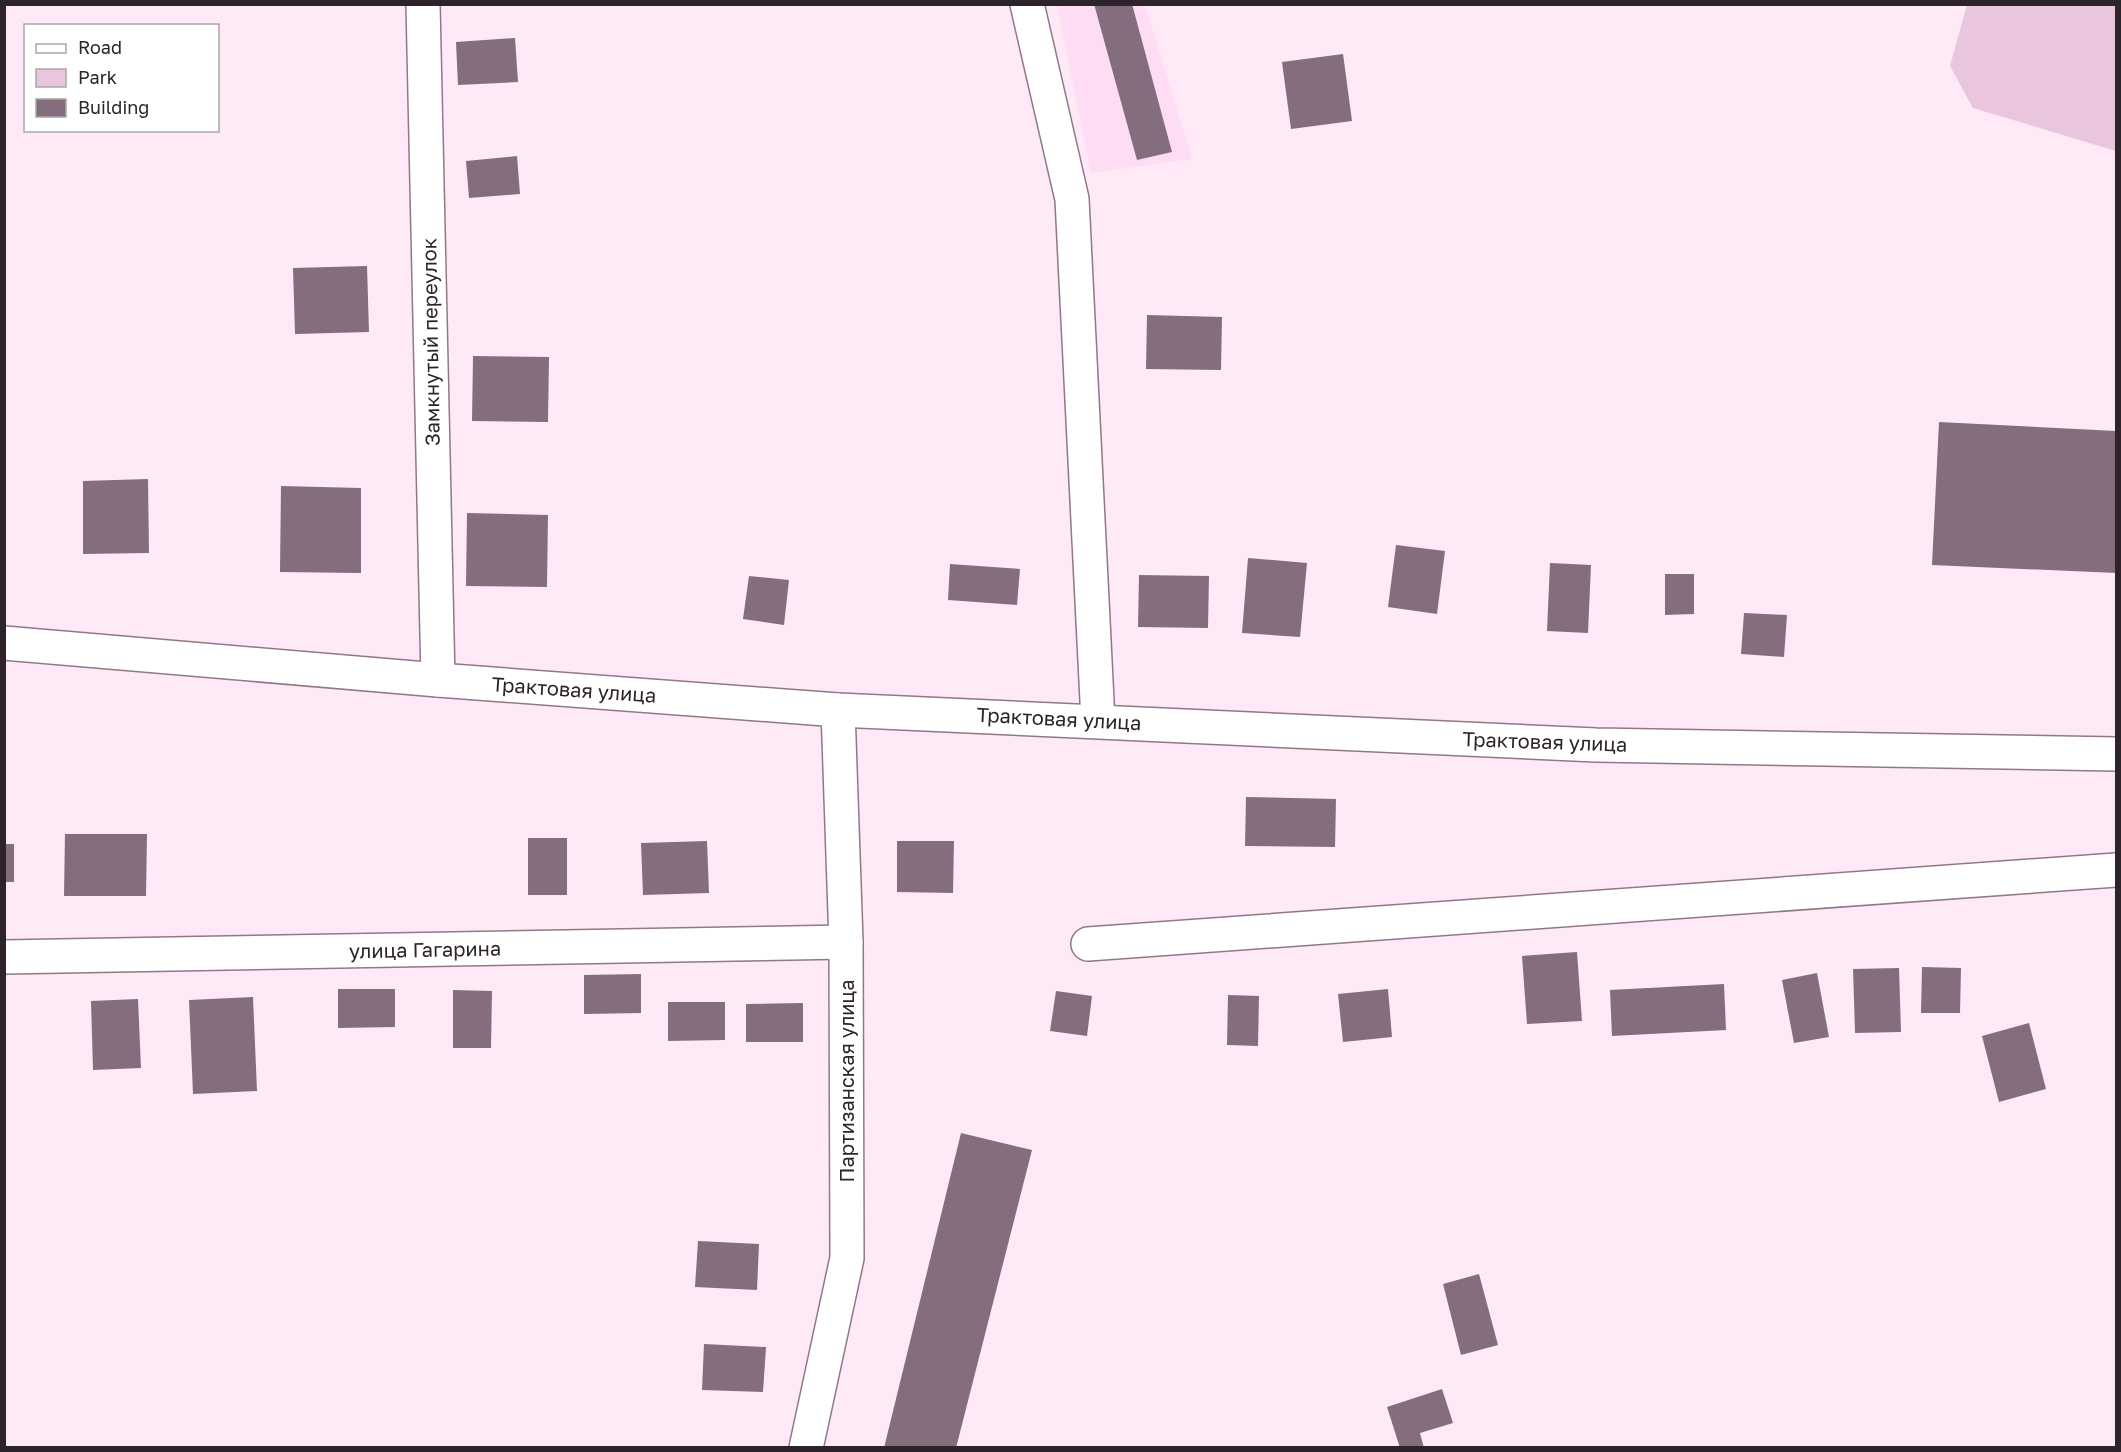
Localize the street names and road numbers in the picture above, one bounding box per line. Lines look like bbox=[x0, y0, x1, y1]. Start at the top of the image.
street label: Замкнутый переулок bbox=[416, 238, 444, 446]
street label: Трактовая улица bbox=[491, 671, 657, 707]
street label: Трактовая улица bbox=[976, 702, 1142, 734]
street label: Трактовая улица bbox=[1462, 726, 1628, 756]
street label: улица Гагарина bbox=[349, 936, 501, 962]
street label: Партизанская улица bbox=[834, 980, 858, 1182]

